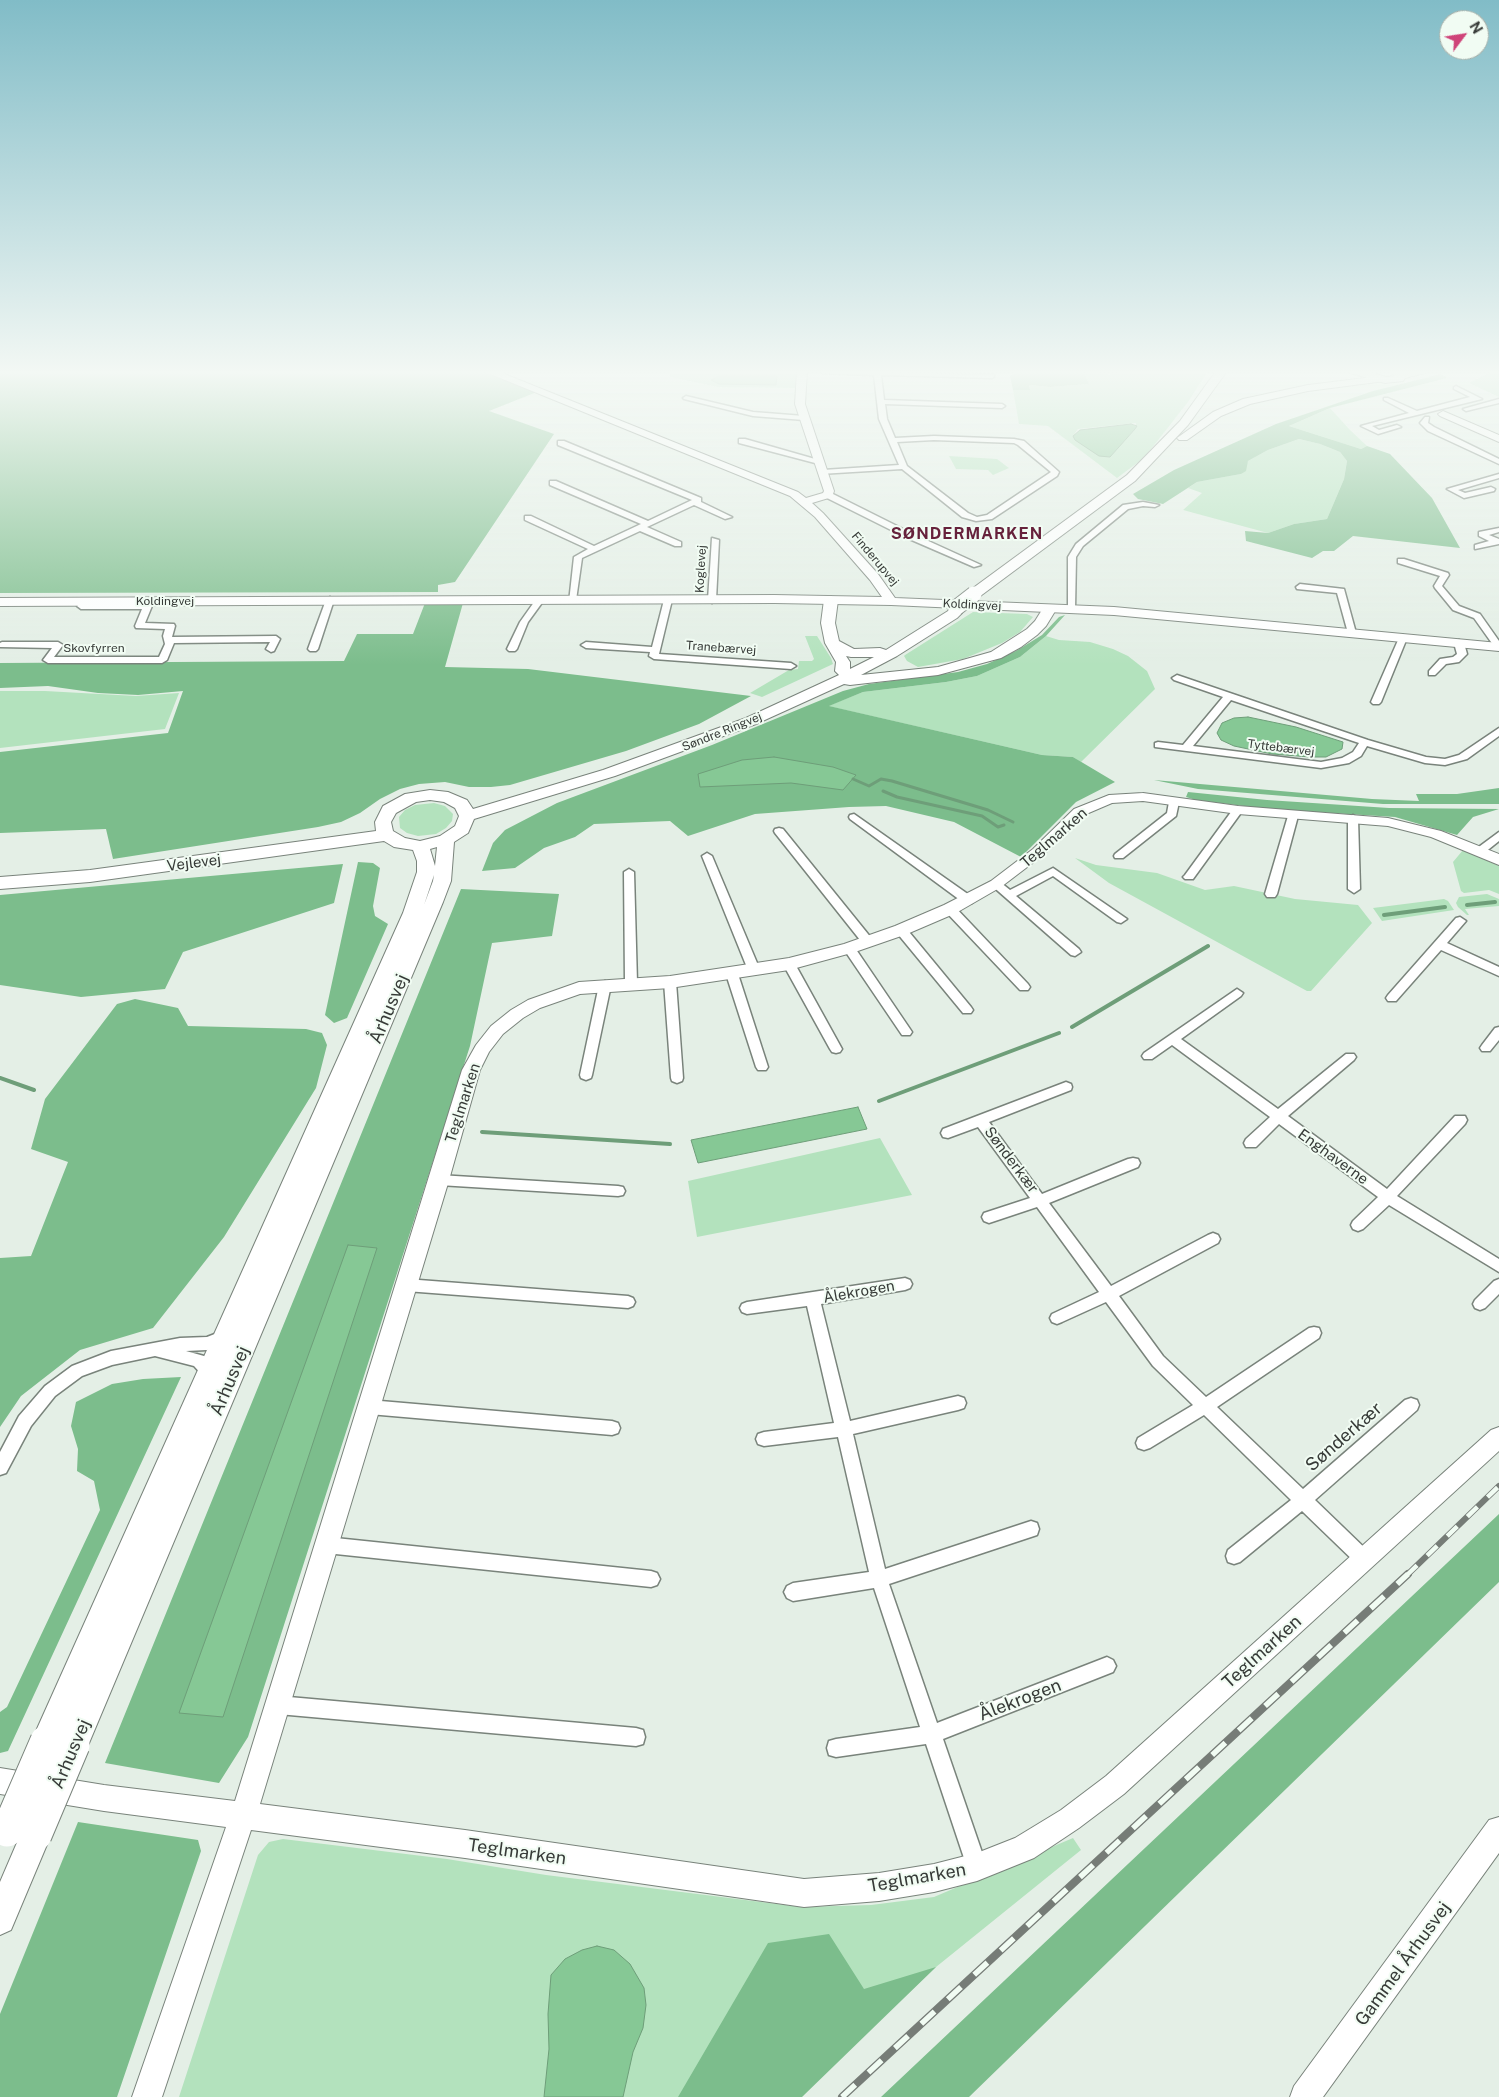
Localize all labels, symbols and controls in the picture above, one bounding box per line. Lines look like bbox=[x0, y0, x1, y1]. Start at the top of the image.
north arrow bbox=[1439, 10, 1489, 60]
text: N bbox=[1466, 19, 1486, 37]
district label: SØNDERMARKEN bbox=[889, 524, 1045, 544]
street label: Finderupvej bbox=[848, 529, 902, 589]
street label: Koglevej bbox=[693, 545, 709, 593]
street label: Koldingvej bbox=[136, 594, 194, 608]
street label: Koldingvej bbox=[942, 596, 1002, 614]
street label: Tranebærvej bbox=[685, 638, 757, 658]
street label: Skovfyrren bbox=[63, 641, 125, 655]
street label: Søndre Ringvej bbox=[680, 709, 764, 755]
street label: Tyttebærvej bbox=[1247, 737, 1315, 759]
street label: Teglmarken bbox=[1017, 804, 1091, 872]
street label: Vejlevej bbox=[166, 851, 222, 875]
street label: Århusvej bbox=[365, 971, 413, 1047]
street label: Teglmarken bbox=[442, 1061, 484, 1145]
street label: Sønderkær bbox=[980, 1123, 1042, 1197]
street label: Enghaverne bbox=[1294, 1125, 1372, 1189]
street label: Ålekrogen bbox=[822, 1277, 896, 1307]
street label: Århusvej bbox=[206, 1343, 254, 1419]
street label: Sønderkær bbox=[1301, 1398, 1387, 1476]
street label: Teglmarken bbox=[1218, 1611, 1306, 1693]
street label: Ålekrogen bbox=[976, 1674, 1064, 1726]
street label: Århusvej bbox=[47, 1716, 95, 1792]
street label: Teglmarken bbox=[467, 1834, 567, 1870]
street label: Teglmarken bbox=[866, 1859, 968, 1897]
street label: Gammel Århusvej bbox=[1351, 1898, 1455, 2030]

